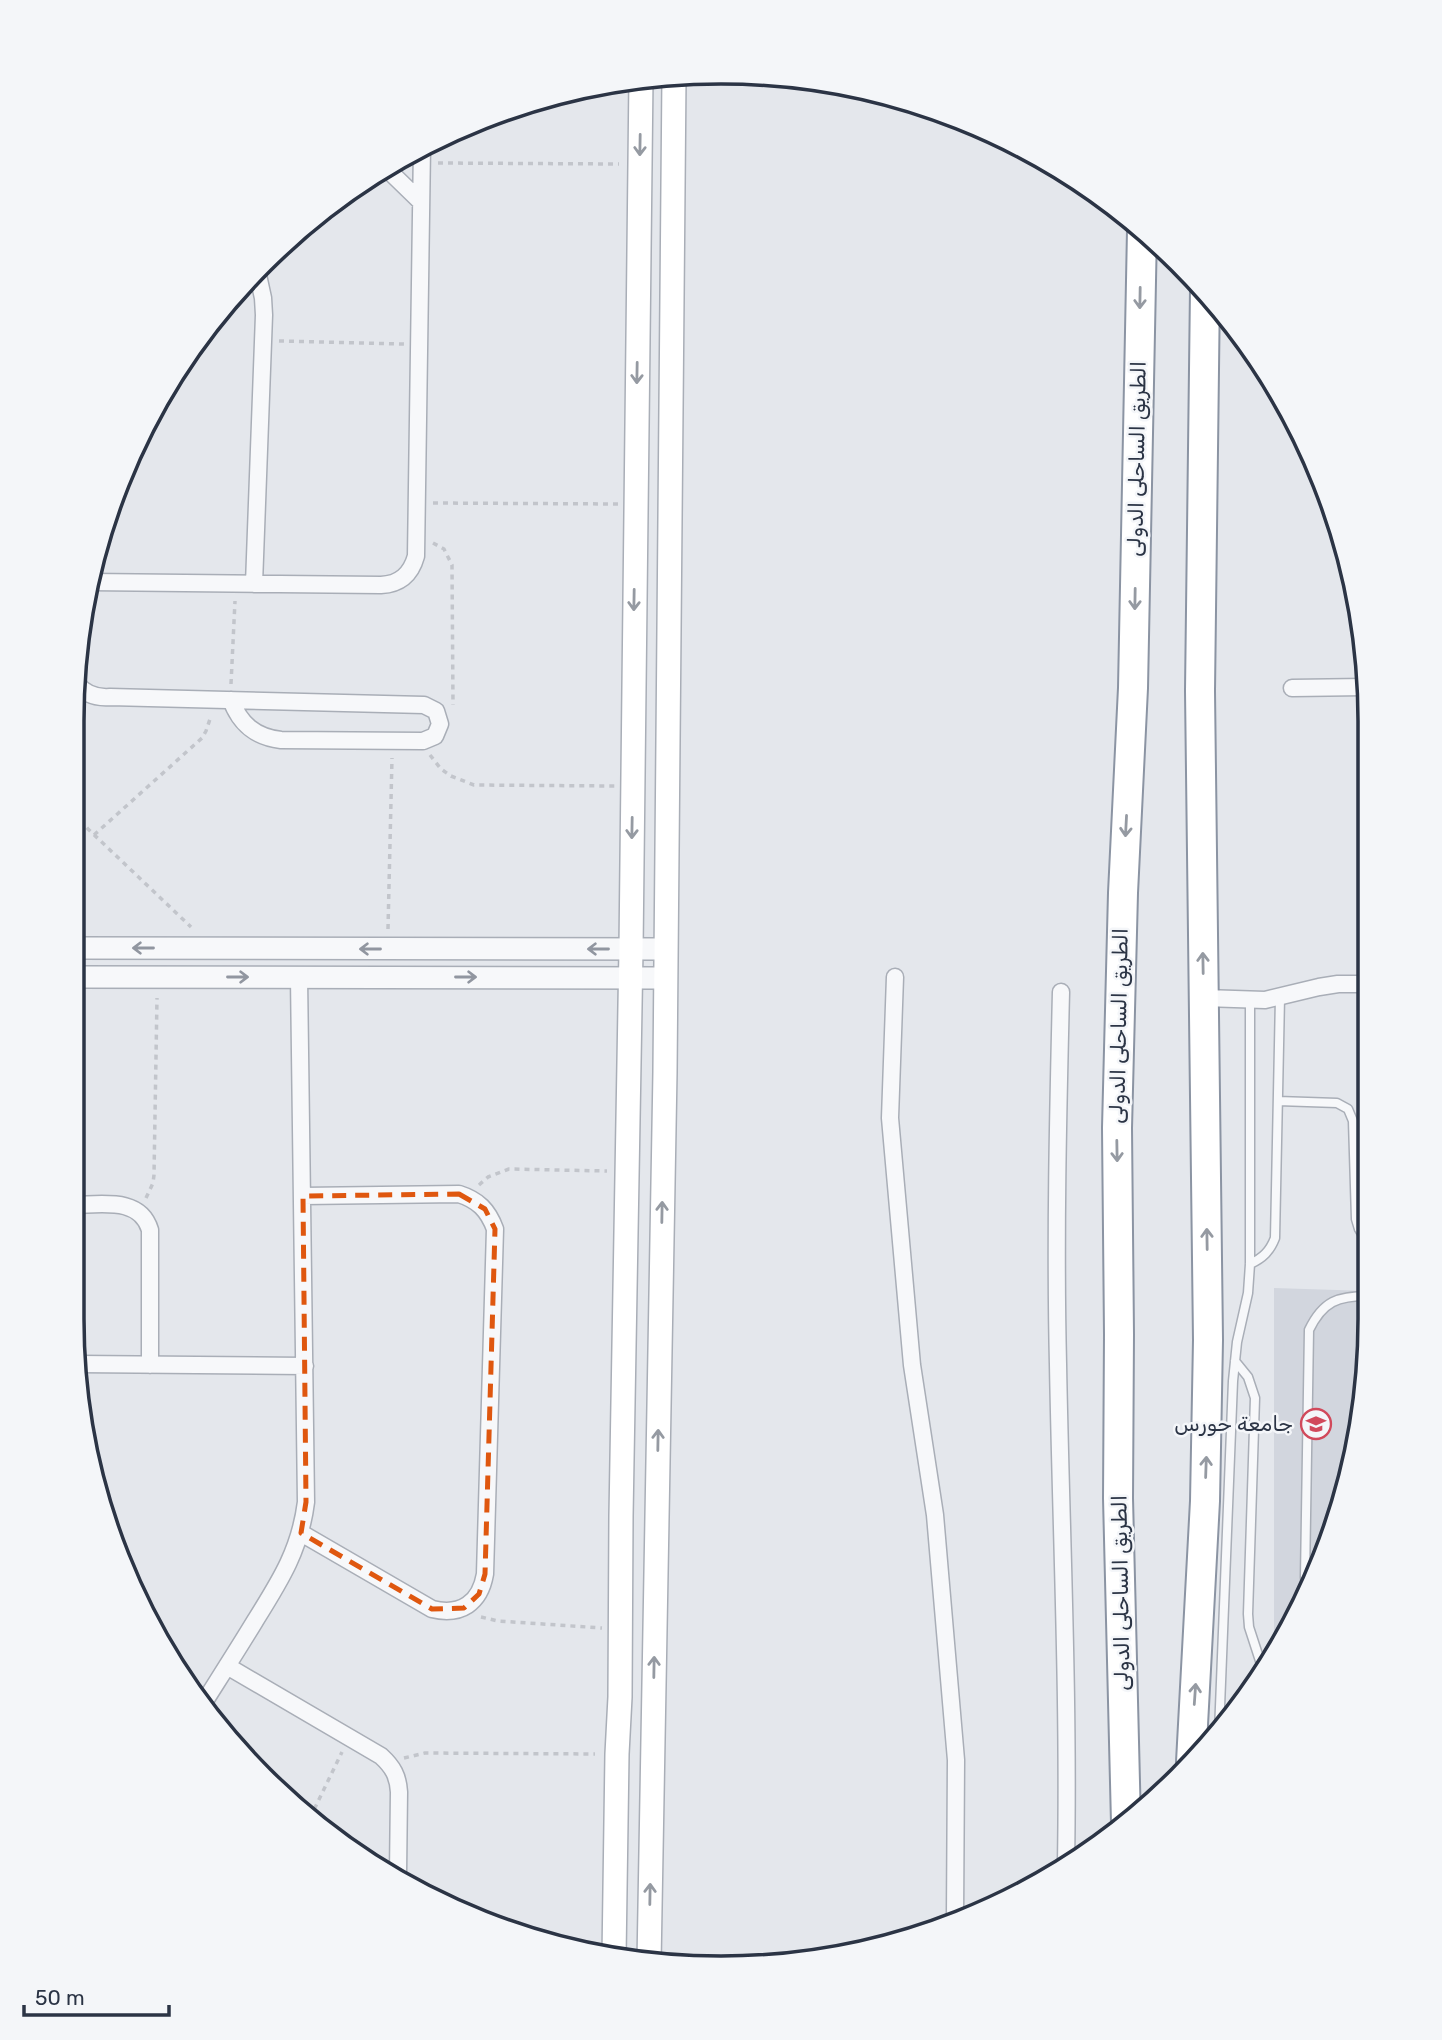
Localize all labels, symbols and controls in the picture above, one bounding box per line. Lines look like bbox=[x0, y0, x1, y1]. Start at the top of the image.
one-way arrow bbox=[633, 134, 647, 157]
one-way arrow bbox=[1134, 286, 1147, 309]
one-way arrow bbox=[630, 361, 644, 384]
street label: الطريق الساحلى الدولى bbox=[1122, 361, 1152, 557]
one-way arrow bbox=[1128, 587, 1141, 610]
one-way arrow bbox=[627, 589, 641, 612]
one-way arrow bbox=[1119, 814, 1132, 837]
one-way arrow bbox=[625, 816, 639, 839]
street label: الطريق الساحلى الدولى bbox=[1104, 928, 1134, 1124]
one-way arrow bbox=[132, 941, 155, 955]
one-way arrow bbox=[359, 942, 382, 955]
one-way arrow bbox=[587, 942, 610, 956]
one-way arrow bbox=[1196, 952, 1210, 975]
one-way arrow bbox=[226, 970, 249, 984]
one-way arrow bbox=[454, 970, 477, 984]
one-way arrow bbox=[1110, 1140, 1124, 1163]
one-way arrow bbox=[655, 1201, 668, 1224]
one-way arrow bbox=[1200, 1228, 1214, 1251]
school or university icon: جامعة حورس bbox=[1299, 1407, 1333, 1441]
place label: جامعة حورس bbox=[1174, 1411, 1293, 1436]
one-way arrow bbox=[651, 1428, 664, 1451]
one-way arrow bbox=[1199, 1456, 1212, 1479]
street label: الطريق الساحلى الدولى bbox=[1106, 1495, 1136, 1691]
one-way arrow bbox=[647, 1656, 661, 1679]
one-way arrow bbox=[1189, 1683, 1202, 1706]
one-way arrow bbox=[643, 1883, 657, 1906]
scale bar bbox=[24, 1974, 170, 2018]
text: 50 m bbox=[35, 1985, 85, 2010]

